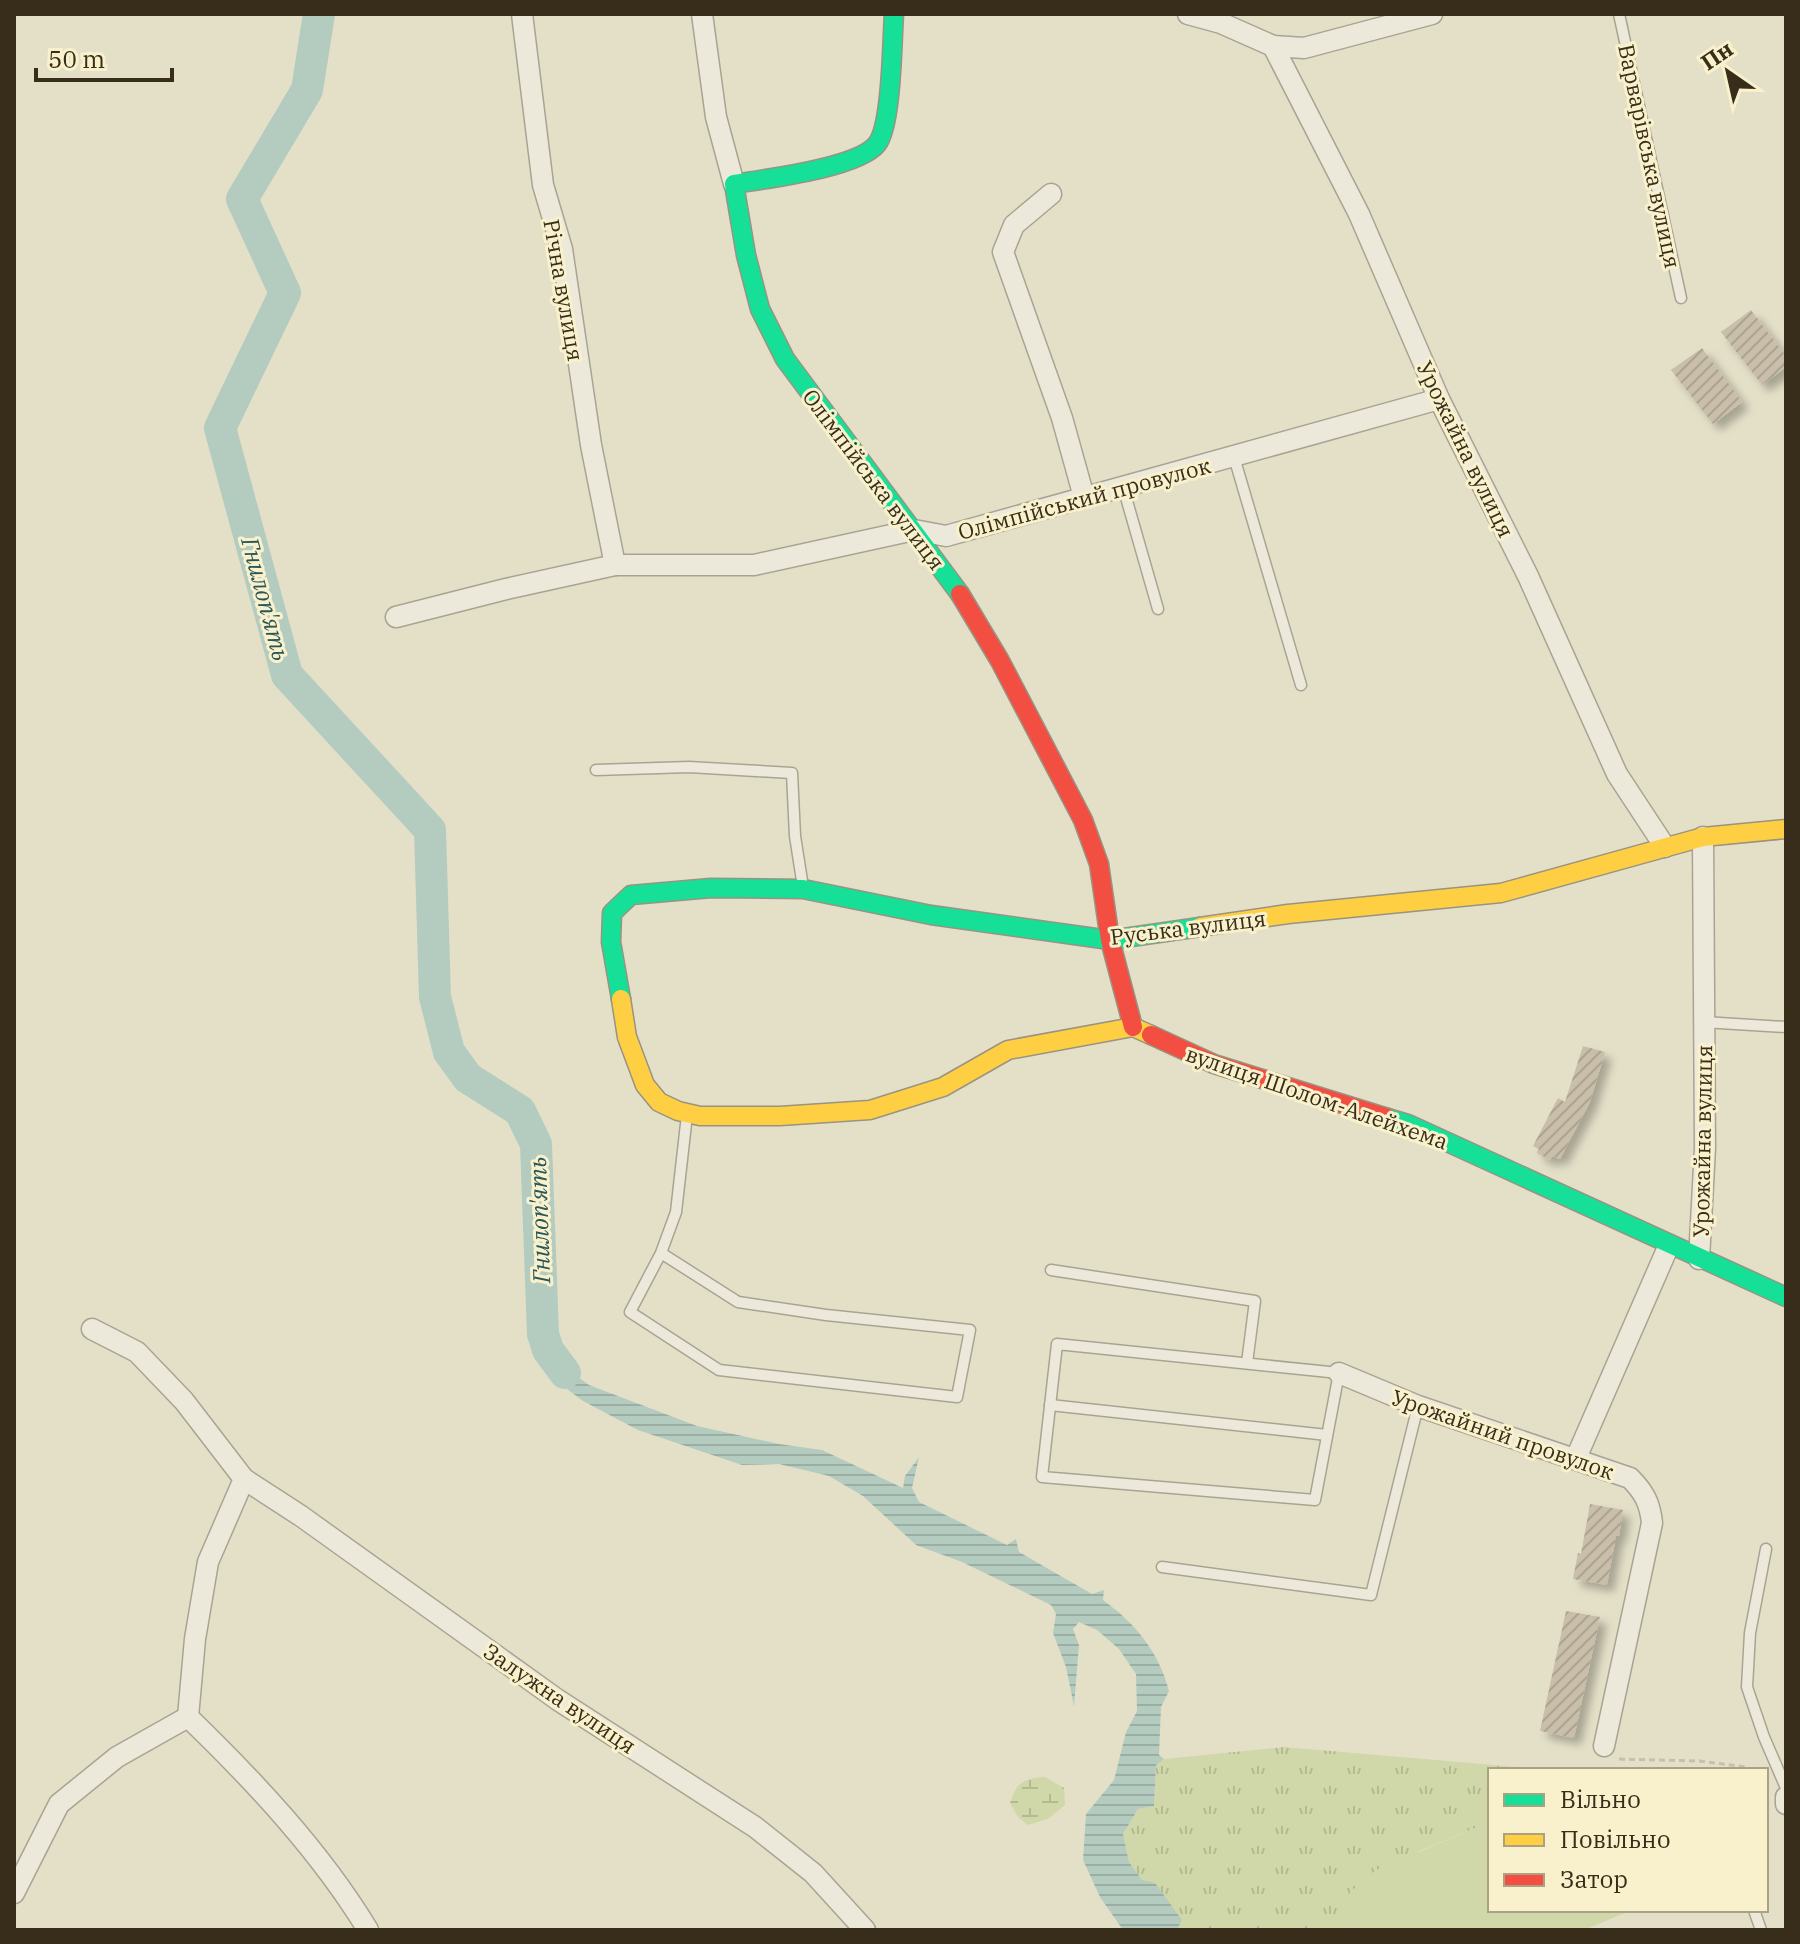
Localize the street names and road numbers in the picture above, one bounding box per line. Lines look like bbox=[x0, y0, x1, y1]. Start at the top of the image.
street label: Варварівська вулиця bbox=[1612, 41, 1688, 271]
street label: Річна вулиця bbox=[537, 217, 591, 363]
street label: Урожайна вулиця bbox=[1411, 356, 1521, 542]
street label: Олімпійська вулиця bbox=[796, 383, 952, 575]
street label: Олімпійський провулок bbox=[954, 450, 1214, 546]
street label: Руська вулиця bbox=[1108, 903, 1268, 951]
street label: вулиця Шолом-Алейхема bbox=[1182, 1038, 1452, 1156]
street label: Урожайна вулиця bbox=[1686, 1044, 1718, 1238]
street label: Урожайний провулок bbox=[1388, 1382, 1618, 1486]
street label: Залужна вулиця bbox=[478, 1636, 642, 1760]

